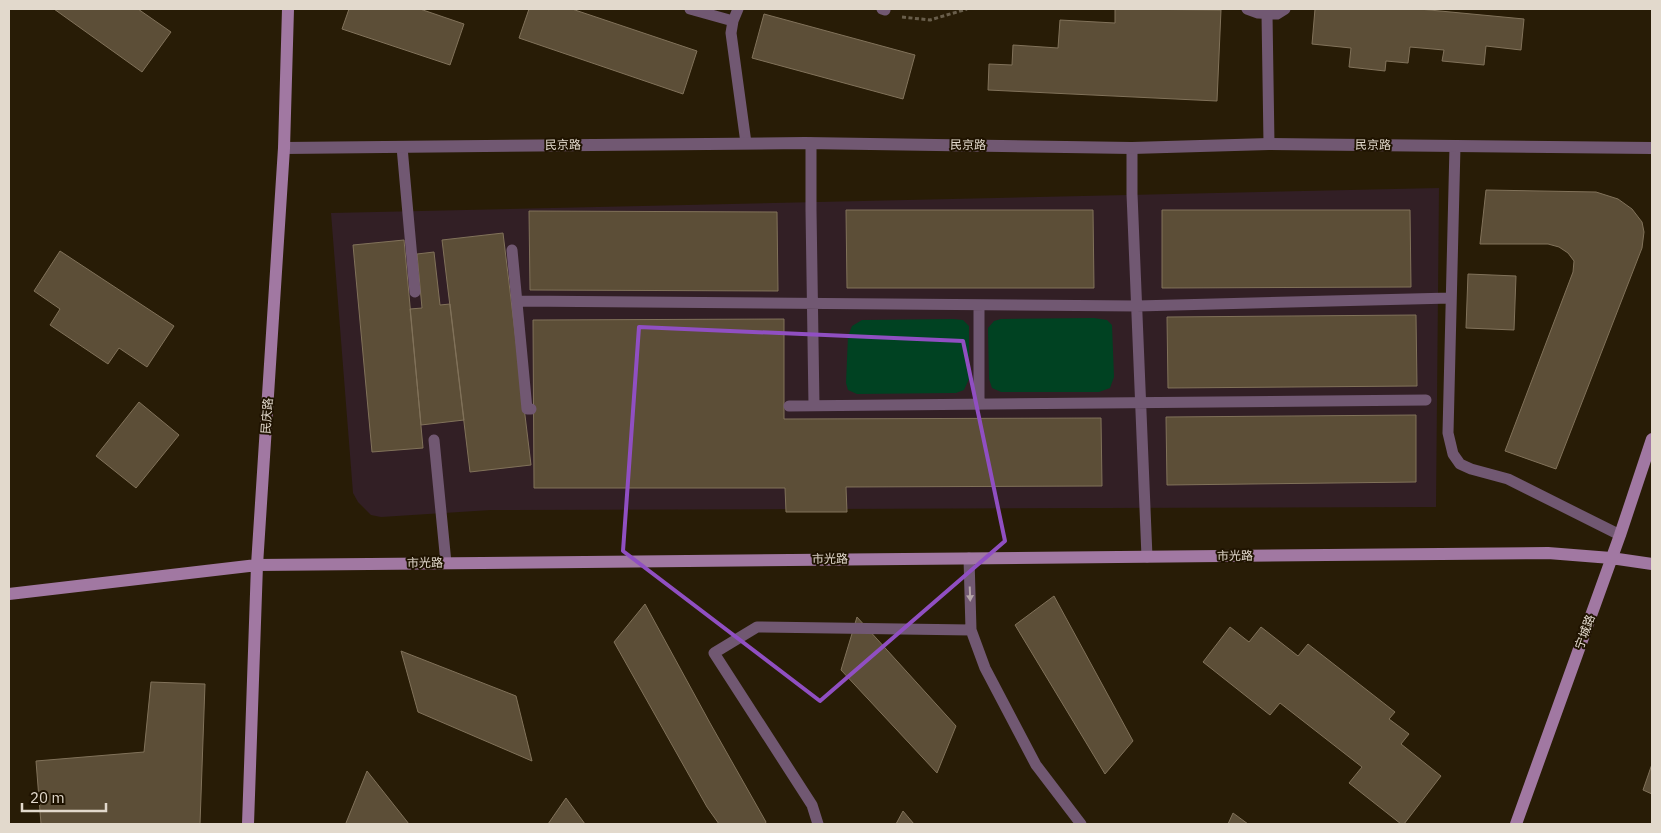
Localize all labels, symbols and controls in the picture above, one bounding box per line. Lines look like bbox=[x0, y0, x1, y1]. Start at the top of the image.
street label: 民京路 bbox=[545, 137, 581, 152]
street label: 民京路 bbox=[950, 137, 986, 152]
street label: 民京路 bbox=[1355, 137, 1391, 152]
street label: 民庆路 bbox=[258, 397, 275, 434]
street label: 市光路 bbox=[1217, 548, 1253, 563]
street label: 市光路 bbox=[812, 551, 848, 566]
street label: 市光路 bbox=[407, 555, 443, 570]
one-way arrow bbox=[966, 586, 974, 602]
street label: 宁城路 bbox=[1571, 612, 1598, 651]
scale bar bbox=[22, 780, 106, 812]
text: 20 m bbox=[30, 788, 65, 807]

